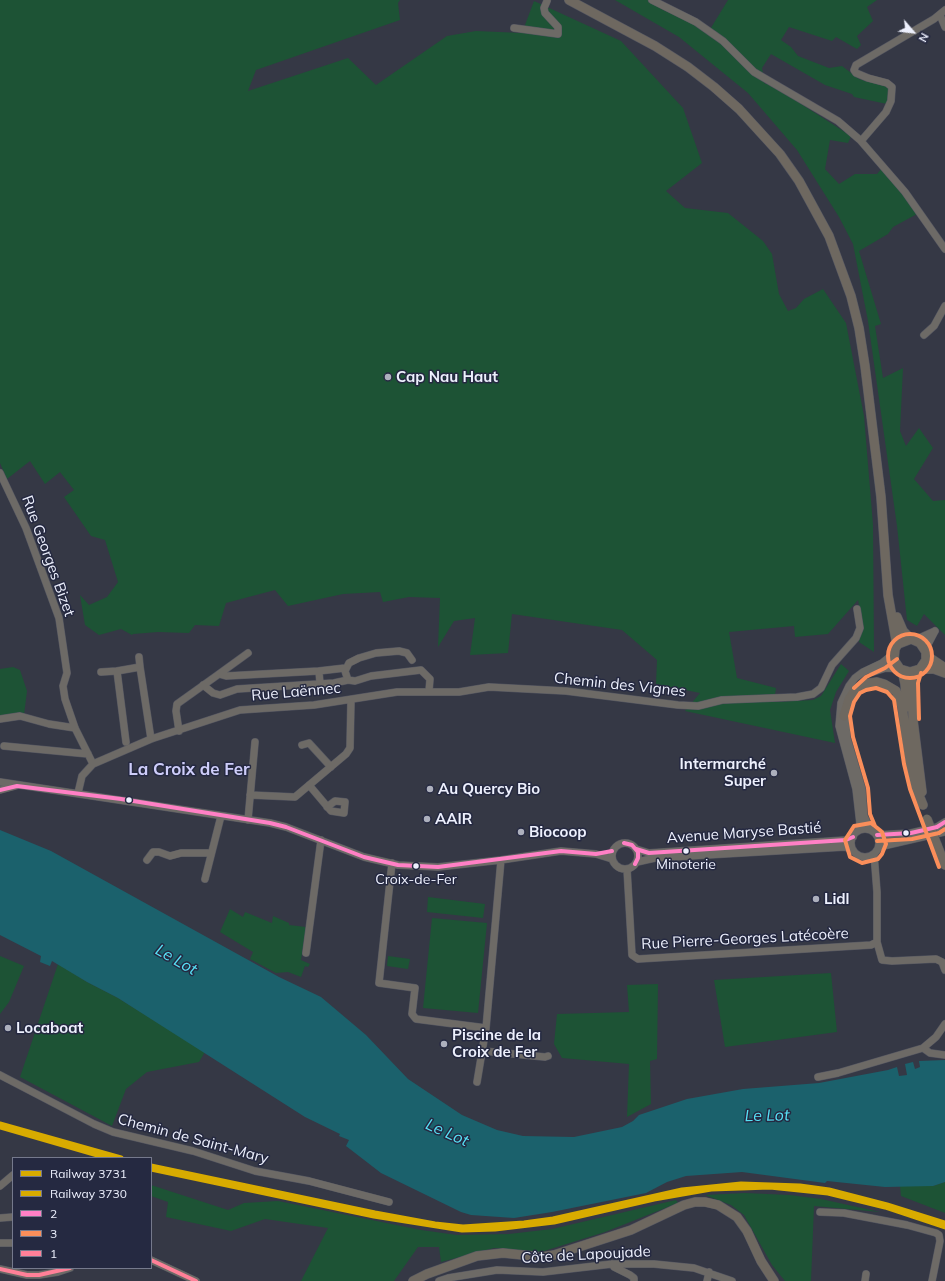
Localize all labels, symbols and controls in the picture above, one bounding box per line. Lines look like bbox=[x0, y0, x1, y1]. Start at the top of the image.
north arrow bbox=[893, 12, 933, 52]
text: N bbox=[915, 31, 932, 45]
place label: Cap Nau Haut bbox=[396, 368, 498, 386]
marker: Cap Nau Haut bbox=[383, 372, 393, 382]
street label: Rue Georges Bizet bbox=[18, 493, 78, 619]
street label: Chemin des Vignes bbox=[553, 669, 687, 701]
street label: Rue Laënnec bbox=[251, 679, 341, 705]
place label: Intermarché Super bbox=[680, 755, 766, 790]
district label: La Croix de Fer bbox=[128, 760, 250, 780]
marker: Intermarché Super bbox=[769, 768, 779, 778]
place label: Au Quercy Bio bbox=[438, 780, 540, 798]
marker: Au Quercy Bio bbox=[425, 784, 435, 794]
unlabelled marker bbox=[124, 795, 134, 805]
place label: AAIR bbox=[435, 810, 472, 828]
marker: AAIR bbox=[422, 814, 432, 824]
street label: Avenue Maryse Bastié bbox=[666, 819, 822, 847]
place label: Biocoop bbox=[529, 823, 587, 841]
marker: Biocoop bbox=[516, 827, 526, 837]
unlabelled marker bbox=[901, 828, 911, 838]
marker: Minoterie bbox=[681, 846, 691, 856]
place label: Minoterie bbox=[656, 857, 716, 873]
marker: Croix-de-Fer bbox=[411, 861, 421, 871]
place label: Croix-de-Fer bbox=[375, 872, 457, 888]
place label: Lidl bbox=[824, 890, 850, 908]
marker: Lidl bbox=[811, 894, 821, 904]
street label: Rue Pierre-Georges Latécoère bbox=[641, 925, 849, 953]
water label: Le Lot bbox=[152, 940, 200, 980]
place label: Locaboat bbox=[16, 1019, 83, 1037]
marker: Locaboat bbox=[3, 1023, 13, 1033]
place label: Piscine de la Croix de Fer bbox=[452, 1026, 541, 1061]
marker: Piscine de la Croix de Fer bbox=[439, 1039, 449, 1049]
water label: Le Lot bbox=[744, 1106, 790, 1126]
street label: Chemin de Saint-Mary bbox=[115, 1110, 271, 1168]
water label: Le Lot bbox=[423, 1115, 471, 1151]
legend bbox=[12, 1157, 152, 1269]
text: Railway 3731 bbox=[50, 1166, 127, 1181]
text: Railway 3730 bbox=[50, 1186, 127, 1201]
text: 2 bbox=[50, 1206, 57, 1221]
text: 3 bbox=[50, 1226, 57, 1241]
street label: Côte de Lapoujade bbox=[521, 1243, 651, 1267]
text: 1 bbox=[50, 1246, 57, 1261]

